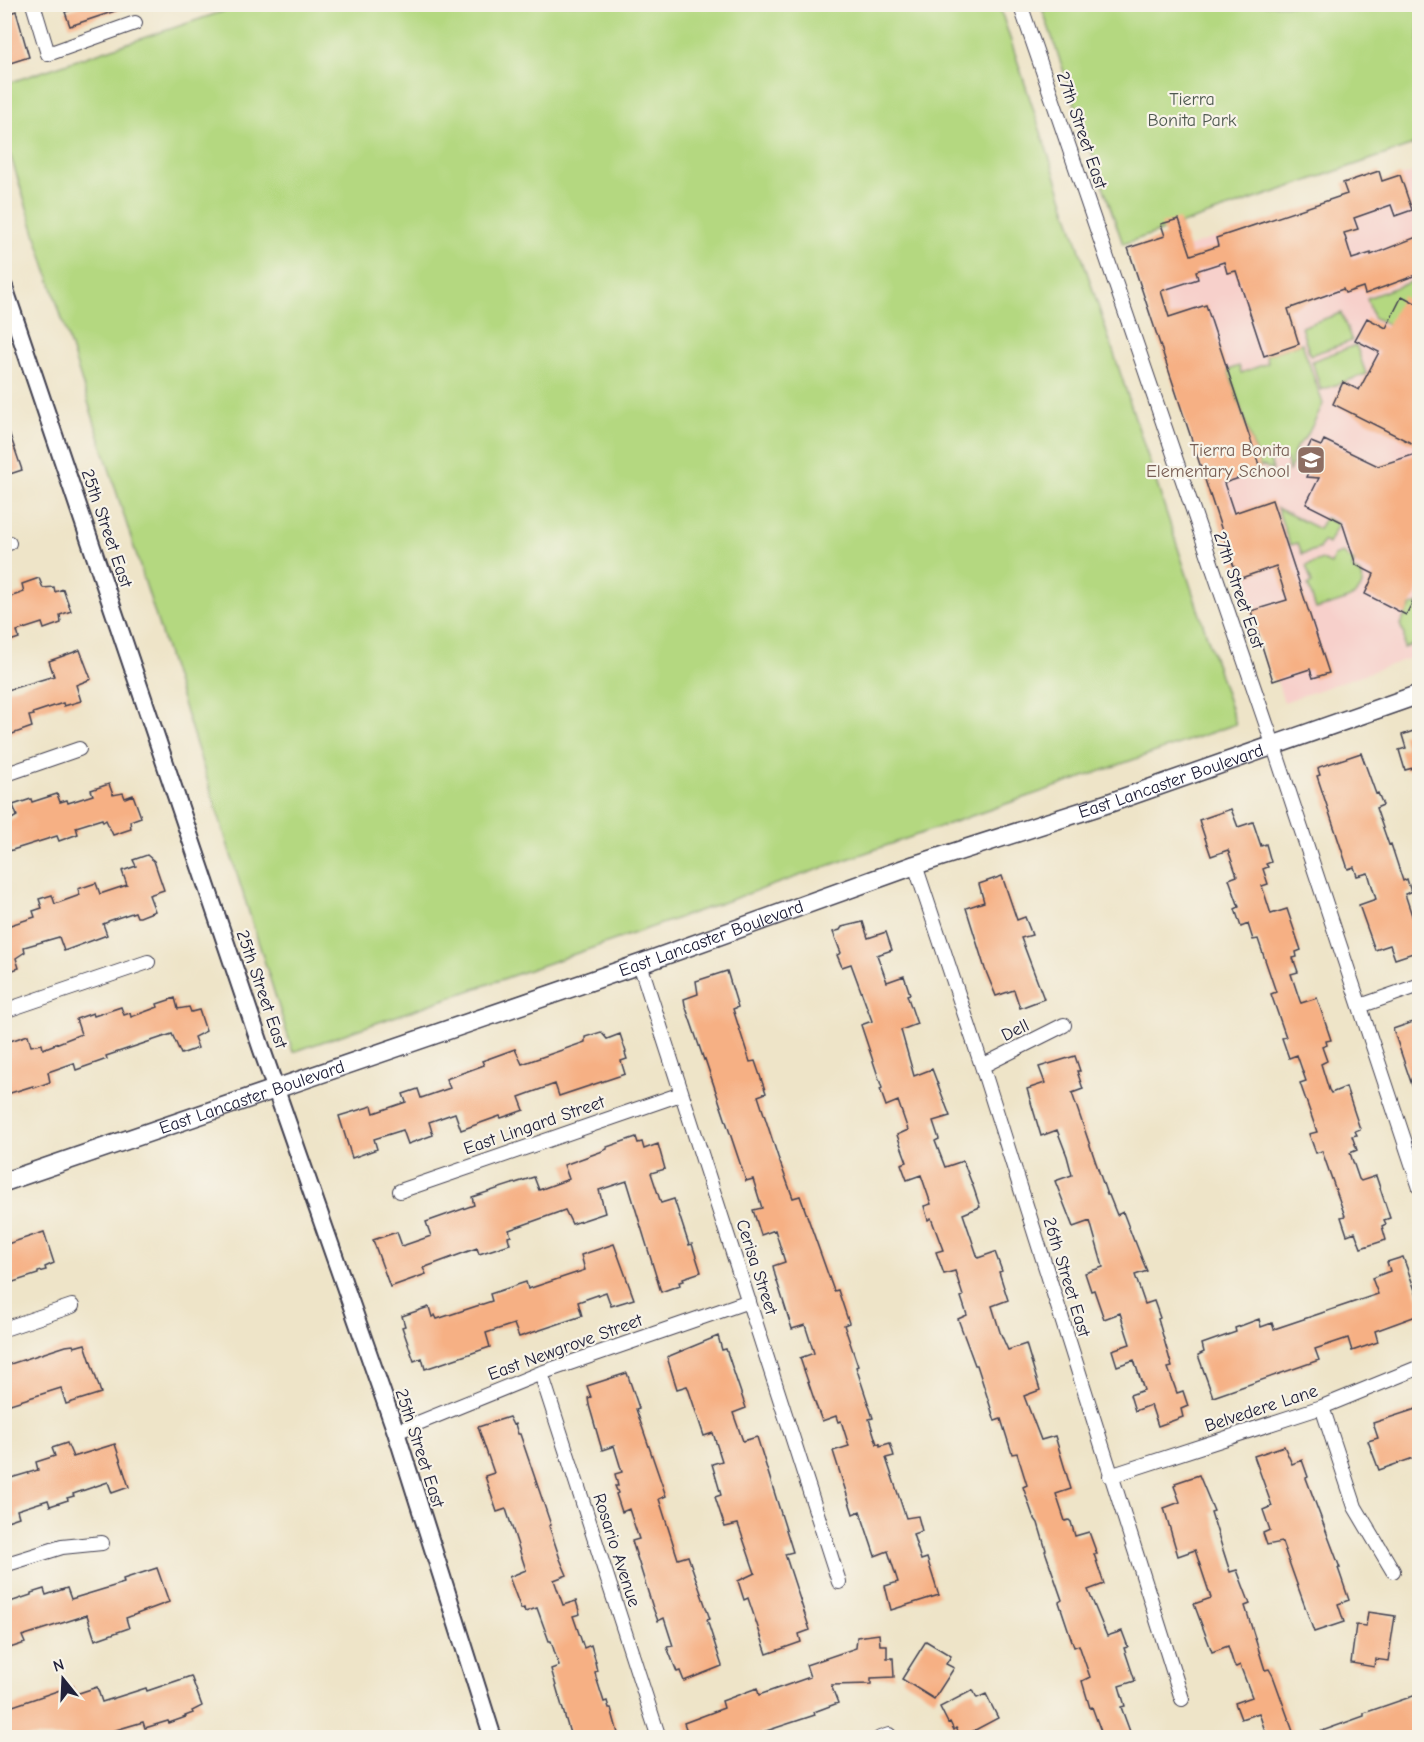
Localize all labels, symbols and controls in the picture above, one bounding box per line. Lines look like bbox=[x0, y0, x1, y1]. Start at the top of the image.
street label: 27th Street East bbox=[1052, 69, 1112, 192]
park label: Tierra Bonita Park bbox=[1147, 89, 1237, 131]
place label: Tierra Bonita Elementary School bbox=[1146, 440, 1290, 482]
school or university icon: Tierra Bonita Elementary School bbox=[1295, 444, 1327, 476]
street label: 25th Street East bbox=[76, 466, 137, 591]
street label: 27th Street East bbox=[1209, 529, 1269, 652]
street label: East Lancaster Boulevard bbox=[1076, 740, 1267, 823]
street label: East Lancaster Boulevard bbox=[616, 896, 806, 981]
street label: 25th Street East bbox=[231, 927, 292, 1052]
street label: Dell bbox=[998, 1015, 1033, 1046]
street label: East Lancaster Boulevard bbox=[157, 1056, 347, 1139]
street label: East Lingard Street bbox=[461, 1091, 608, 1159]
street label: 26th Street East bbox=[1038, 1215, 1095, 1340]
street label: Cerisa Street bbox=[731, 1217, 782, 1318]
street label: East Newgrove Street bbox=[485, 1309, 646, 1385]
street label: Belvedere Lane bbox=[1202, 1380, 1320, 1437]
street label: 25th Street East bbox=[390, 1386, 449, 1511]
street label: Rosario Avenue bbox=[588, 1491, 645, 1610]
north arrow bbox=[33, 1649, 93, 1709]
text: N bbox=[51, 1656, 66, 1676]

